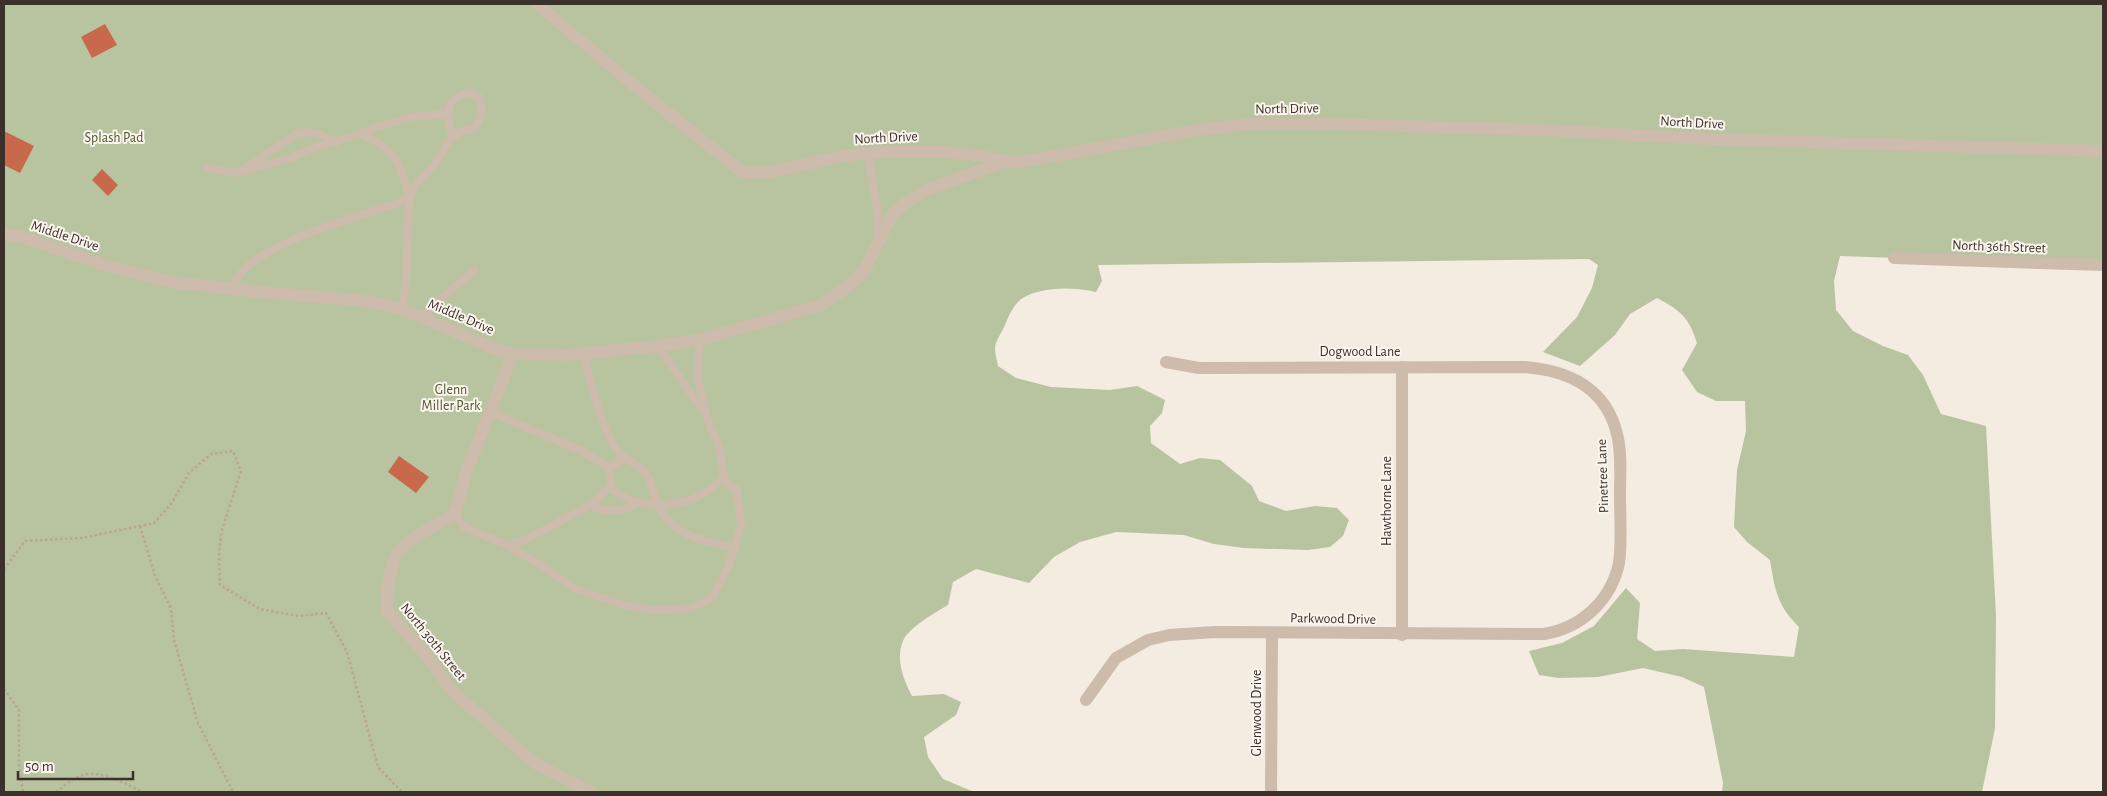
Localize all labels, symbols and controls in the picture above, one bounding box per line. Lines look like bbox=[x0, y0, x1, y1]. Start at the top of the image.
street label: North Drive bbox=[1255, 101, 1319, 117]
street label: North Drive bbox=[1660, 114, 1724, 132]
street label: North Drive bbox=[854, 129, 918, 147]
park label: Splash Pad bbox=[84, 131, 144, 145]
street label: Middle Drive bbox=[29, 218, 101, 254]
street label: North 36th Street bbox=[1952, 238, 2047, 256]
street label: Middle Drive bbox=[426, 297, 496, 337]
street label: Dogwood Lane bbox=[1319, 345, 1401, 359]
park label: Glenn Miller Park bbox=[422, 383, 481, 413]
street label: Pinetree Lane bbox=[1595, 439, 1611, 513]
street label: Hawthorne Lane bbox=[1380, 456, 1394, 546]
street label: North 30th Street bbox=[398, 601, 469, 684]
street label: Parkwood Drive bbox=[1290, 611, 1376, 627]
street label: Glenwood Drive bbox=[1250, 670, 1264, 756]
scale bar bbox=[18, 748, 132, 780]
text: 50 m bbox=[25, 759, 54, 774]

